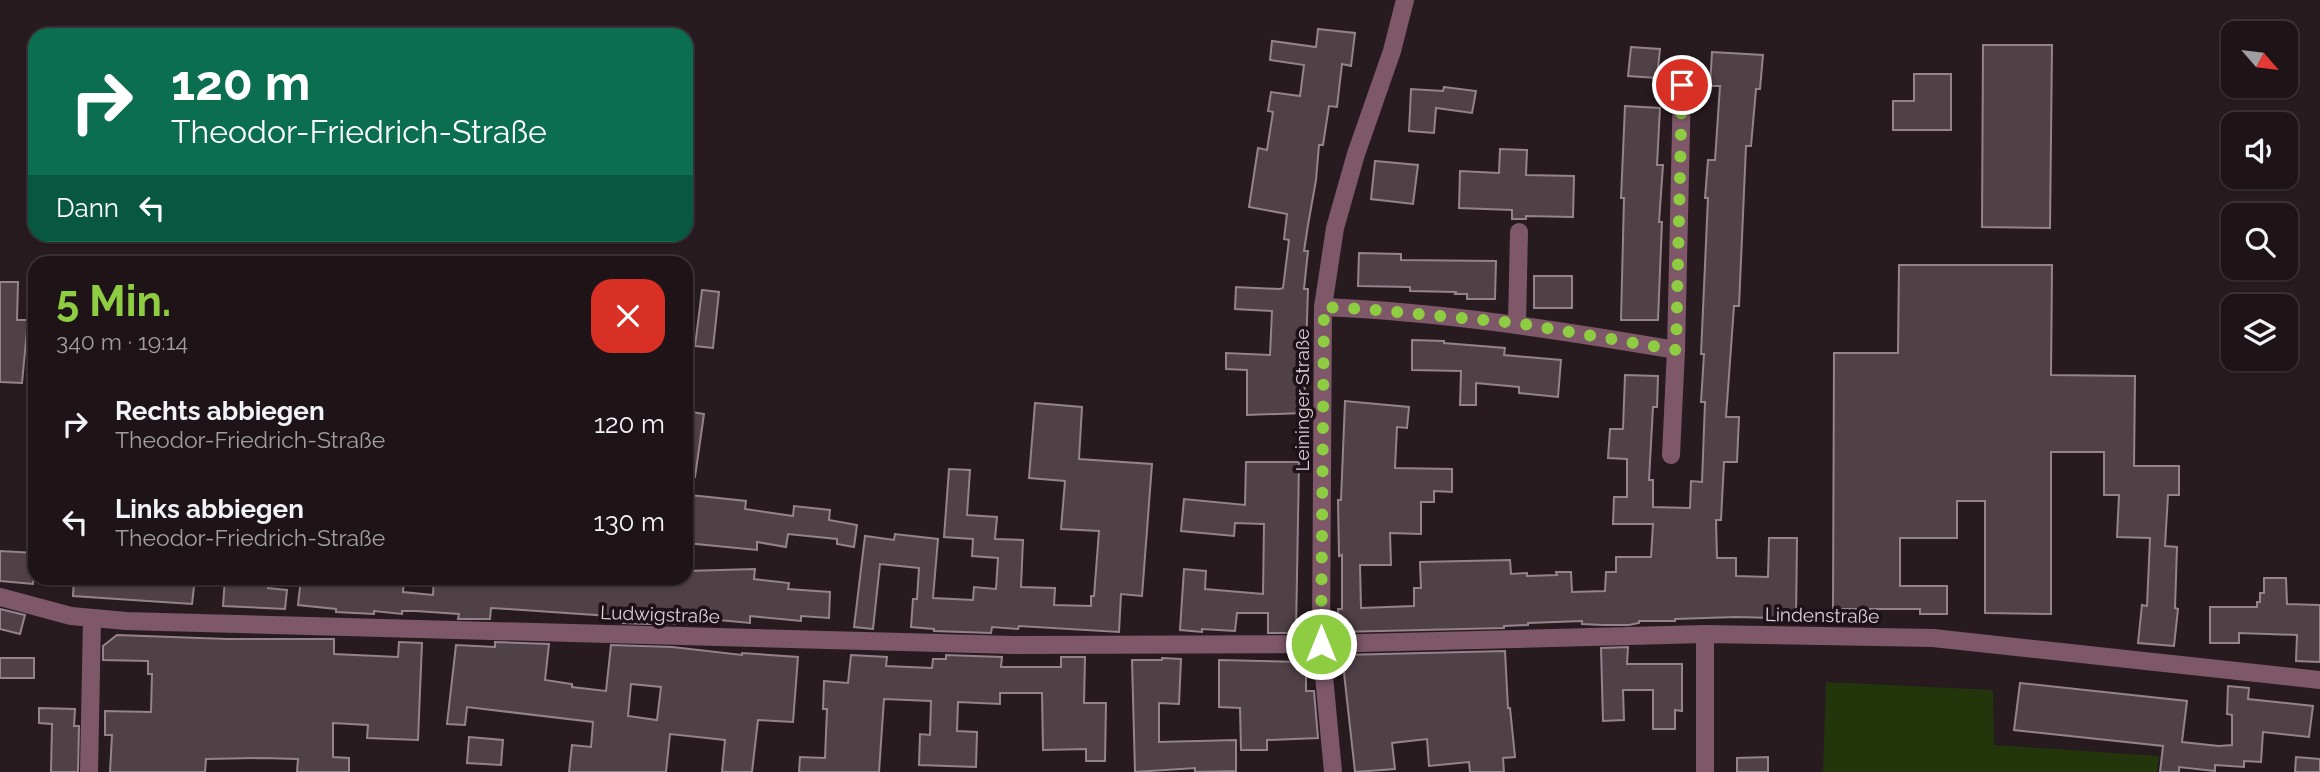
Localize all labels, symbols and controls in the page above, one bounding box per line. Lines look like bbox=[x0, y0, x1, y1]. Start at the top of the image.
north arrow bbox=[2221, 21, 2298, 98]
map controls bbox=[2221, 21, 2298, 371]
text: 120 m bbox=[171, 54, 310, 111]
pin bbox=[1652, 55, 1712, 115]
icon: right bbox=[56, 56, 147, 147]
icon: arrive bbox=[1663, 66, 1701, 104]
button: sound bbox=[2221, 112, 2298, 189]
text: Theodor-Friedrich-Straße bbox=[171, 113, 547, 150]
icon: left bbox=[133, 189, 171, 227]
text: Dann bbox=[56, 193, 119, 223]
button: search bbox=[2221, 203, 2298, 280]
text: 5 Min. bbox=[56, 277, 171, 326]
button: close bbox=[591, 279, 665, 353]
button: layers bbox=[2221, 294, 2298, 371]
text: 340 m · 19:14 bbox=[56, 328, 188, 355]
street label: Leininger Straße bbox=[1291, 329, 1313, 471]
text: Rechts abbiegen bbox=[115, 396, 325, 426]
icon: right bbox=[56, 405, 94, 443]
text: 120 m bbox=[594, 409, 665, 439]
text: Theodor-Friedrich-Straße bbox=[115, 426, 385, 453]
text: Links abbiegen bbox=[115, 494, 304, 524]
icon: left bbox=[56, 503, 94, 541]
text: 130 m bbox=[594, 507, 665, 537]
text: Theodor-Friedrich-Straße bbox=[115, 524, 385, 551]
street label: Ludwigstraße bbox=[600, 601, 720, 627]
street label: Lindenstraße bbox=[1765, 603, 1879, 627]
position arrow bbox=[1284, 607, 1358, 681]

